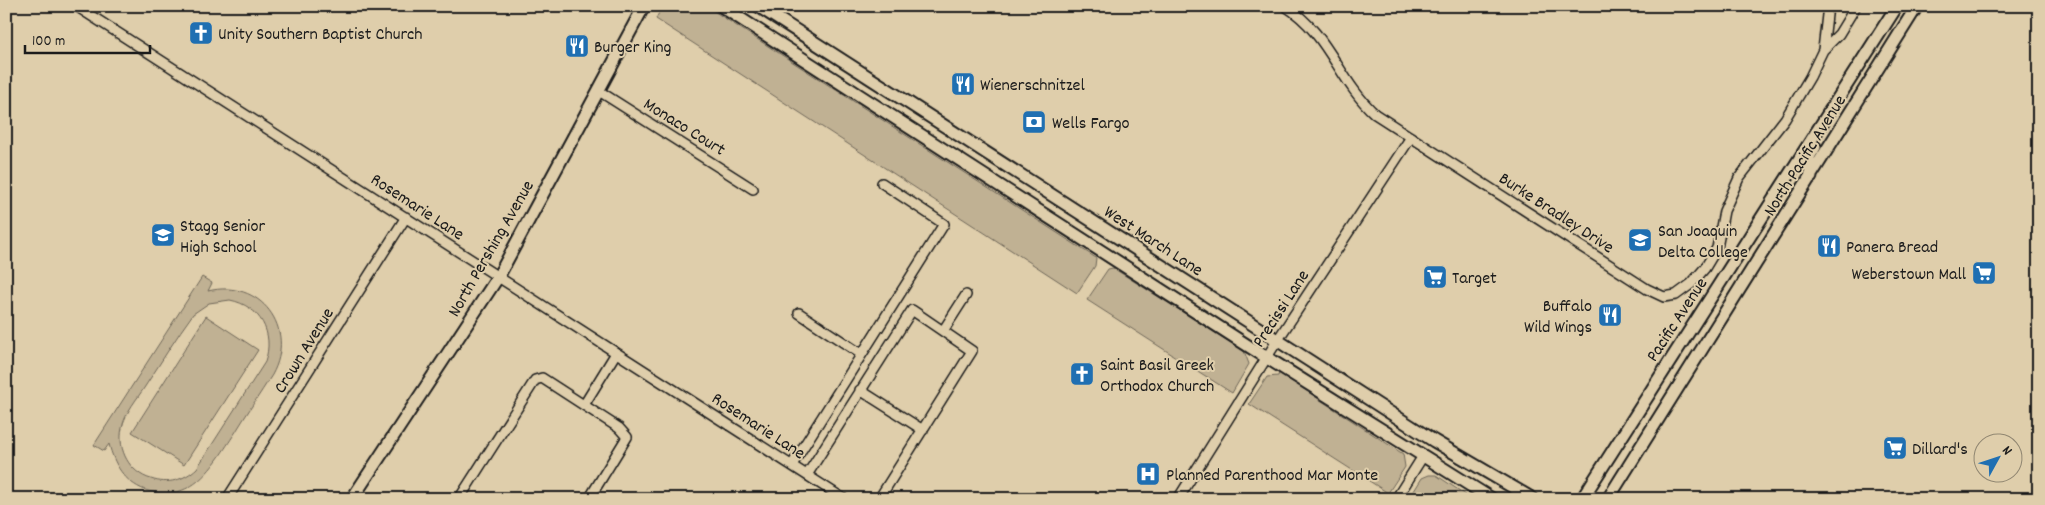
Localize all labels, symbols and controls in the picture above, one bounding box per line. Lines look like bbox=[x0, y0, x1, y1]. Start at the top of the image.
church icon: Unity Southern Baptist Church bbox=[188, 20, 214, 46]
scale bar bbox=[25, 22, 150, 54]
place label: Unity Southern Baptist Church bbox=[218, 23, 423, 48]
text: 100 m bbox=[32, 31, 65, 53]
restaurant icon: Burger King bbox=[564, 33, 590, 59]
place label: Burger King bbox=[594, 36, 671, 61]
restaurant icon: Wienerschnitzel bbox=[950, 71, 976, 97]
place label: Wienerschnitzel bbox=[980, 74, 1086, 99]
street label: North Pacific Avenue bbox=[1759, 91, 1853, 222]
street label: Monaco Court bbox=[638, 93, 730, 163]
bank icon: Wells Fargo bbox=[1021, 109, 1047, 135]
place label: Wells Fargo bbox=[1052, 112, 1130, 137]
street label: Burke Bradley Drive bbox=[1493, 167, 1618, 261]
street label: Rosemarie Lane bbox=[365, 168, 468, 248]
street label: North Pershing Avenue bbox=[443, 176, 542, 322]
street label: West March Lane bbox=[1098, 201, 1207, 284]
place label: Stagg Senior High School bbox=[180, 215, 265, 261]
place label: San Joaquin Delta College bbox=[1658, 220, 1748, 266]
school or university icon: Stagg Senior High School bbox=[150, 222, 176, 248]
school or university icon: San Joaquin Delta College bbox=[1627, 227, 1653, 253]
restaurant icon: Panera Bread bbox=[1816, 233, 1842, 259]
place label: Panera Bread bbox=[1846, 236, 1938, 261]
supermarket icon: Weberstown Mall bbox=[1971, 260, 1997, 286]
place label: Weberstown Mall bbox=[1852, 263, 1967, 288]
supermarket icon: Target bbox=[1422, 264, 1448, 290]
street label: Precissi Lane bbox=[1248, 266, 1317, 353]
place label: Target bbox=[1452, 267, 1497, 292]
street label: Pacific Avenue bbox=[1641, 273, 1715, 367]
place label: Buffalo Wild Wings bbox=[1524, 295, 1592, 341]
restaurant icon: Buffalo Wild Wings bbox=[1597, 302, 1623, 328]
street label: Crown Avenue bbox=[269, 304, 341, 399]
place label: Saint Basil Greek Orthodox Church bbox=[1100, 354, 1214, 400]
church icon: Saint Basil Greek Orthodox Church bbox=[1069, 361, 1095, 387]
street label: Rosemarie Lane bbox=[706, 387, 809, 467]
north arrow bbox=[1972, 432, 2022, 482]
supermarket icon: Dillard's bbox=[1882, 435, 1908, 461]
place label: Dillard's bbox=[1912, 438, 1968, 463]
text: N bbox=[1997, 442, 2016, 460]
hospital icon: Planned Parenthood Mar Monte bbox=[1135, 461, 1161, 487]
place label: Planned Parenthood Mar Monte bbox=[1166, 464, 1378, 489]

